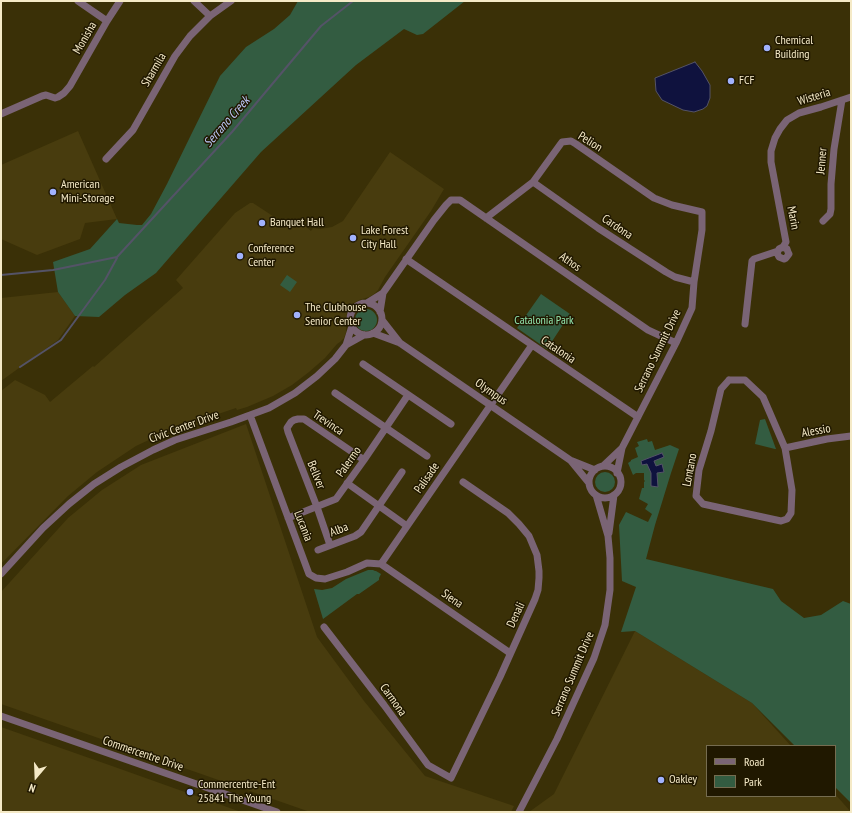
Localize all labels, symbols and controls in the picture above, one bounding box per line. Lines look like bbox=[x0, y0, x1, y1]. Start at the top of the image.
street label: Monisha bbox=[70, 19, 100, 57]
place label: Chemical Building bbox=[775, 34, 813, 62]
marker: Chemical Building bbox=[762, 43, 772, 53]
street label: Sharmila bbox=[139, 51, 169, 89]
place label: FCF bbox=[739, 74, 754, 88]
marker: FCF bbox=[726, 76, 736, 86]
street label: Wisteria bbox=[796, 85, 832, 109]
water label: Serrano Creek bbox=[201, 93, 253, 151]
street label: Pelion bbox=[575, 129, 605, 155]
street label: Jenner bbox=[814, 147, 830, 175]
place label: American Mini-Storage bbox=[61, 178, 114, 206]
marker: American Mini-Storage bbox=[48, 187, 58, 197]
street label: Marin bbox=[784, 205, 802, 231]
street label: Cardona bbox=[599, 212, 635, 242]
place label: Banquet Hall bbox=[270, 216, 324, 230]
marker: Banquet Hall bbox=[257, 218, 267, 228]
place label: Lake Forest City Hall bbox=[361, 224, 408, 252]
marker: Lake Forest City Hall bbox=[348, 233, 358, 243]
place label: Conference Center bbox=[248, 242, 294, 270]
street label: Athos bbox=[556, 249, 584, 275]
marker: Conference Center bbox=[235, 251, 245, 261]
place label: The Clubhouse Senior Center bbox=[305, 301, 367, 329]
street label: Serrano Summit Drive bbox=[632, 307, 684, 395]
marker: The Clubhouse Senior Center bbox=[292, 310, 302, 320]
park label: Catalonia Park bbox=[514, 314, 574, 328]
street label: Catalonia bbox=[538, 333, 578, 367]
street label: Olympus bbox=[472, 376, 510, 408]
street label: Civic Center Drive bbox=[147, 408, 221, 446]
street label: Trevinca bbox=[310, 408, 346, 438]
street label: Alessio bbox=[800, 421, 832, 441]
street label: Palermo bbox=[333, 444, 365, 480]
street label: Lontano bbox=[680, 452, 700, 488]
street label: Bellver bbox=[304, 459, 328, 491]
street label: Palisade bbox=[411, 460, 443, 496]
street label: Lucania bbox=[291, 509, 315, 543]
street label: Alba bbox=[328, 520, 350, 540]
street label: Siena bbox=[439, 587, 465, 611]
street label: Denali bbox=[504, 600, 528, 630]
street label: Serrano Summit Drive bbox=[549, 629, 597, 719]
street label: Carmona bbox=[376, 681, 410, 719]
street label: Commercentre Drive bbox=[101, 733, 185, 775]
legend bbox=[706, 745, 836, 797]
text: Road bbox=[744, 754, 764, 769]
north arrow bbox=[16, 757, 56, 797]
place label: Oakley bbox=[669, 773, 697, 787]
text: Park bbox=[744, 774, 762, 789]
marker: Oakley bbox=[656, 775, 666, 785]
place label: Commercentre-Ent 25841 The Young bbox=[198, 778, 275, 806]
text: N bbox=[27, 781, 37, 796]
marker: Commercentre-Ent 25841 The Young bbox=[185, 787, 195, 797]

